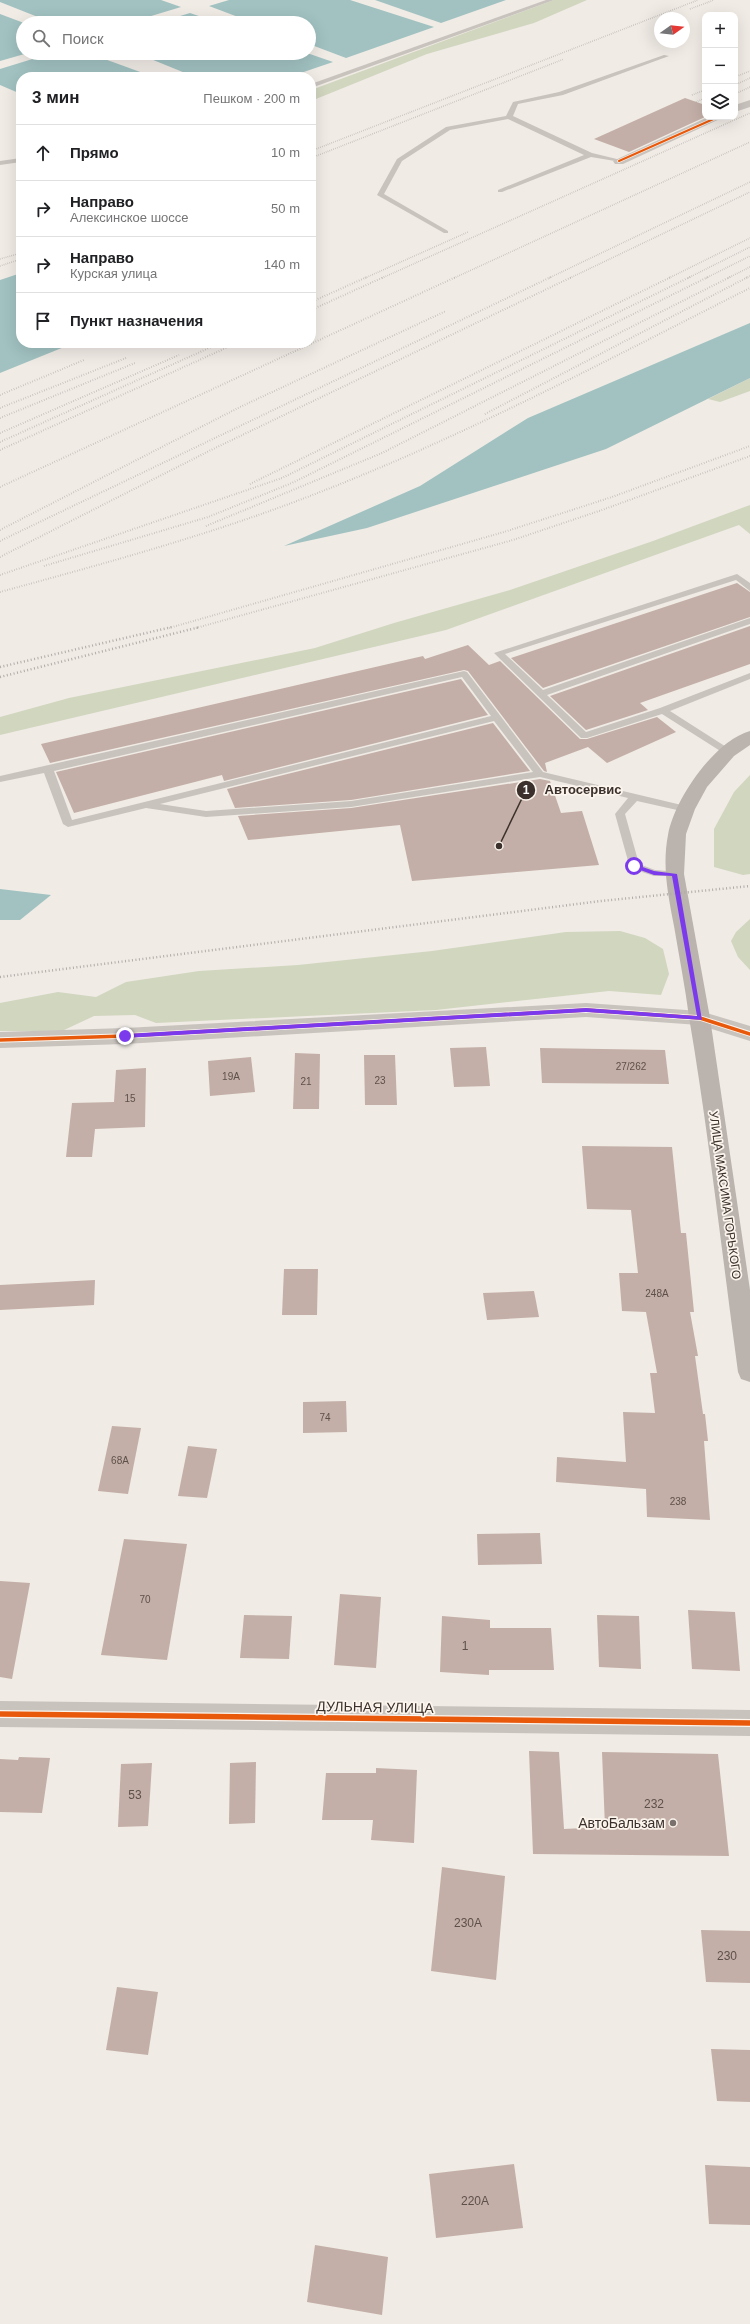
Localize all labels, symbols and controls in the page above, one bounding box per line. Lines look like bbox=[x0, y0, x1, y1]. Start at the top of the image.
north arrow bbox=[654, 12, 690, 48]
map controls bbox=[702, 12, 738, 120]
button: + bbox=[702, 12, 738, 48]
search box bbox=[16, 16, 316, 60]
icon: search bbox=[30, 27, 52, 49]
text: Поиск bbox=[62, 30, 104, 47]
button: − bbox=[702, 48, 738, 84]
button: layers bbox=[702, 84, 738, 120]
text: 3 мин bbox=[32, 88, 79, 107]
text: Пешком · 200 m bbox=[203, 91, 300, 106]
icon: ahead bbox=[32, 142, 54, 164]
text: Прямо bbox=[70, 144, 119, 161]
text: 10 m bbox=[271, 145, 300, 160]
text: Направо bbox=[70, 193, 134, 210]
icon: right bbox=[32, 198, 54, 220]
text: 50 m bbox=[271, 201, 300, 216]
text: Алексинское шоссе bbox=[70, 210, 189, 225]
text: Направо bbox=[70, 249, 134, 266]
icon: right bbox=[32, 254, 54, 276]
text: 140 m bbox=[264, 257, 300, 272]
text: Курская улица bbox=[70, 266, 157, 281]
icon: arrive bbox=[32, 310, 54, 332]
text: Пункт назначения bbox=[70, 312, 203, 329]
callout: Автосервис bbox=[516, 777, 629, 802]
text: Автосервис bbox=[545, 782, 621, 797]
text: 1 bbox=[523, 783, 530, 797]
route start bbox=[625, 857, 643, 875]
route end bbox=[116, 1027, 134, 1045]
house number: 27/262 bbox=[616, 1061, 647, 1072]
house number: 19А bbox=[222, 1071, 240, 1082]
house number: 23 bbox=[374, 1075, 386, 1086]
house number: 21 bbox=[300, 1076, 312, 1087]
house number: 15 bbox=[124, 1093, 136, 1104]
street label: УЛИЦА МАКСИМА ГОРЬКОГО bbox=[706, 1110, 744, 1280]
house number: 248А bbox=[645, 1288, 669, 1299]
house number: 74 bbox=[319, 1412, 331, 1423]
house number: 68А bbox=[111, 1455, 129, 1466]
house number: 238 bbox=[670, 1496, 687, 1507]
house number: 70 bbox=[139, 1594, 151, 1605]
house number: 1 bbox=[462, 1639, 469, 1653]
street label: ДУЛЬНАЯ УЛИЦА bbox=[316, 1698, 434, 1716]
house number: 53 bbox=[128, 1788, 142, 1802]
house number: 232 bbox=[644, 1797, 664, 1811]
place label: АвтоБальзам bbox=[578, 1815, 665, 1831]
marker: АвтоБальзам bbox=[668, 1818, 678, 1828]
house number: 230А bbox=[454, 1916, 482, 1930]
house number: 230 bbox=[717, 1949, 737, 1963]
house number: 220А bbox=[461, 2194, 489, 2208]

